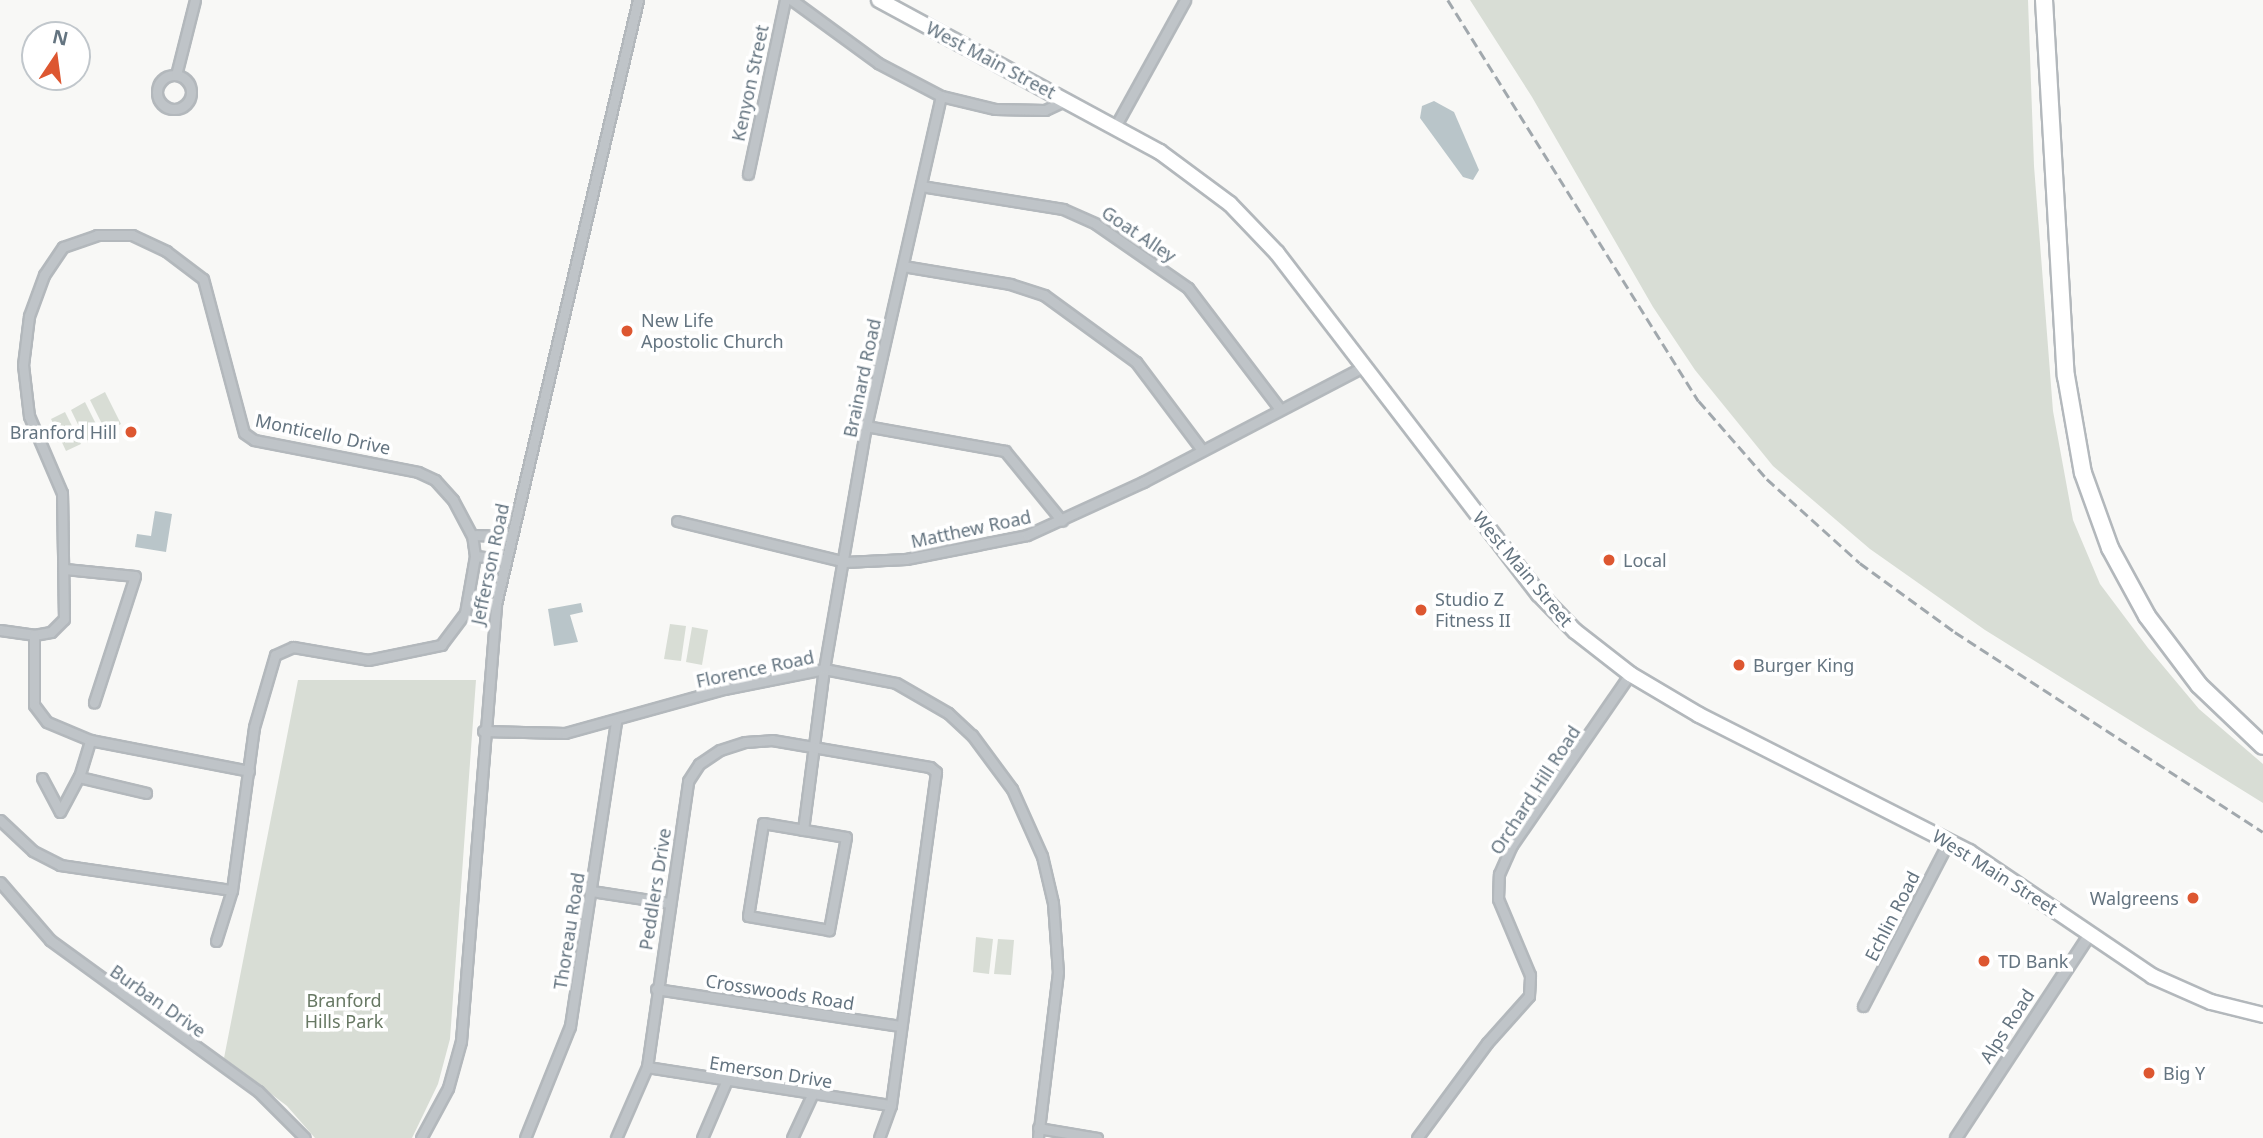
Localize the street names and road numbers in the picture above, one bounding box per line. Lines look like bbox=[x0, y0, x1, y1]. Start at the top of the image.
street label: West Main Street bbox=[923, 17, 1059, 103]
street label: Kenyon Street bbox=[727, 23, 773, 143]
street label: Goat Alley bbox=[1098, 201, 1180, 267]
street label: Brainard Road bbox=[839, 317, 885, 439]
street label: Monticello Drive bbox=[253, 409, 393, 459]
street label: Jefferson Road bbox=[467, 501, 513, 627]
street label: Matthew Road bbox=[909, 506, 1033, 552]
street label: West Main Street bbox=[1469, 507, 1577, 631]
street label: Florence Road bbox=[694, 646, 816, 692]
street label: Orchard Hill Road bbox=[1485, 722, 1585, 858]
street label: West Main Street bbox=[1928, 825, 2062, 919]
street label: Peddlers Drive bbox=[635, 826, 675, 952]
street label: Echlin Road bbox=[1860, 867, 1924, 965]
street label: Thoreau Road bbox=[549, 871, 589, 991]
street label: Burban Drive bbox=[106, 960, 210, 1042]
street label: Crosswoods Road bbox=[704, 970, 856, 1014]
street label: Alps Road bbox=[1975, 985, 2039, 1067]
street label: Emerson Drive bbox=[708, 1052, 834, 1092]

